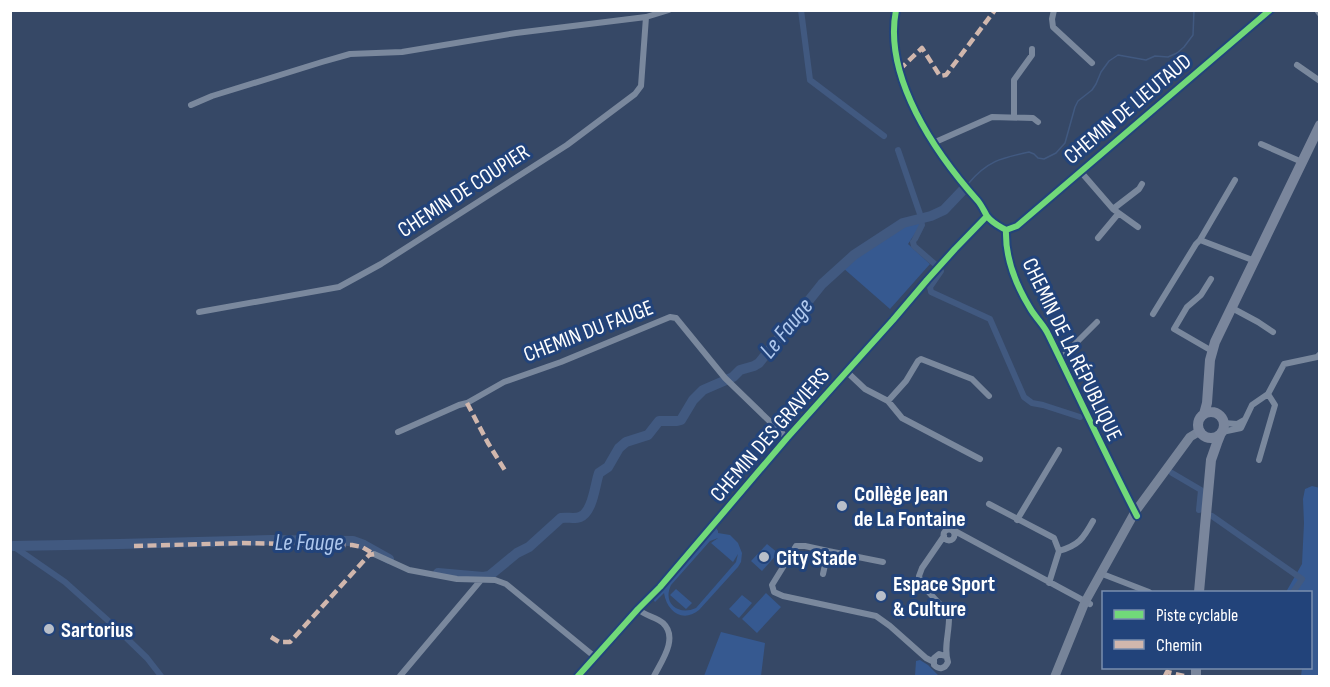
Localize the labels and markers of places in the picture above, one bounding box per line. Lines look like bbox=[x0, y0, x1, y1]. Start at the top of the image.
place label: Collège Jean de La Fontaine bbox=[854, 481, 966, 533]
marker: Collège Jean de La Fontaine bbox=[835, 499, 849, 513]
place label: City Stade bbox=[776, 545, 857, 572]
marker: City Stade bbox=[757, 550, 771, 564]
place label: Espace Sport & Culture bbox=[893, 571, 995, 623]
marker: Espace Sport & Culture bbox=[874, 589, 888, 603]
place label: Sartorius bbox=[61, 617, 133, 644]
marker: Sartorius bbox=[42, 622, 56, 636]

